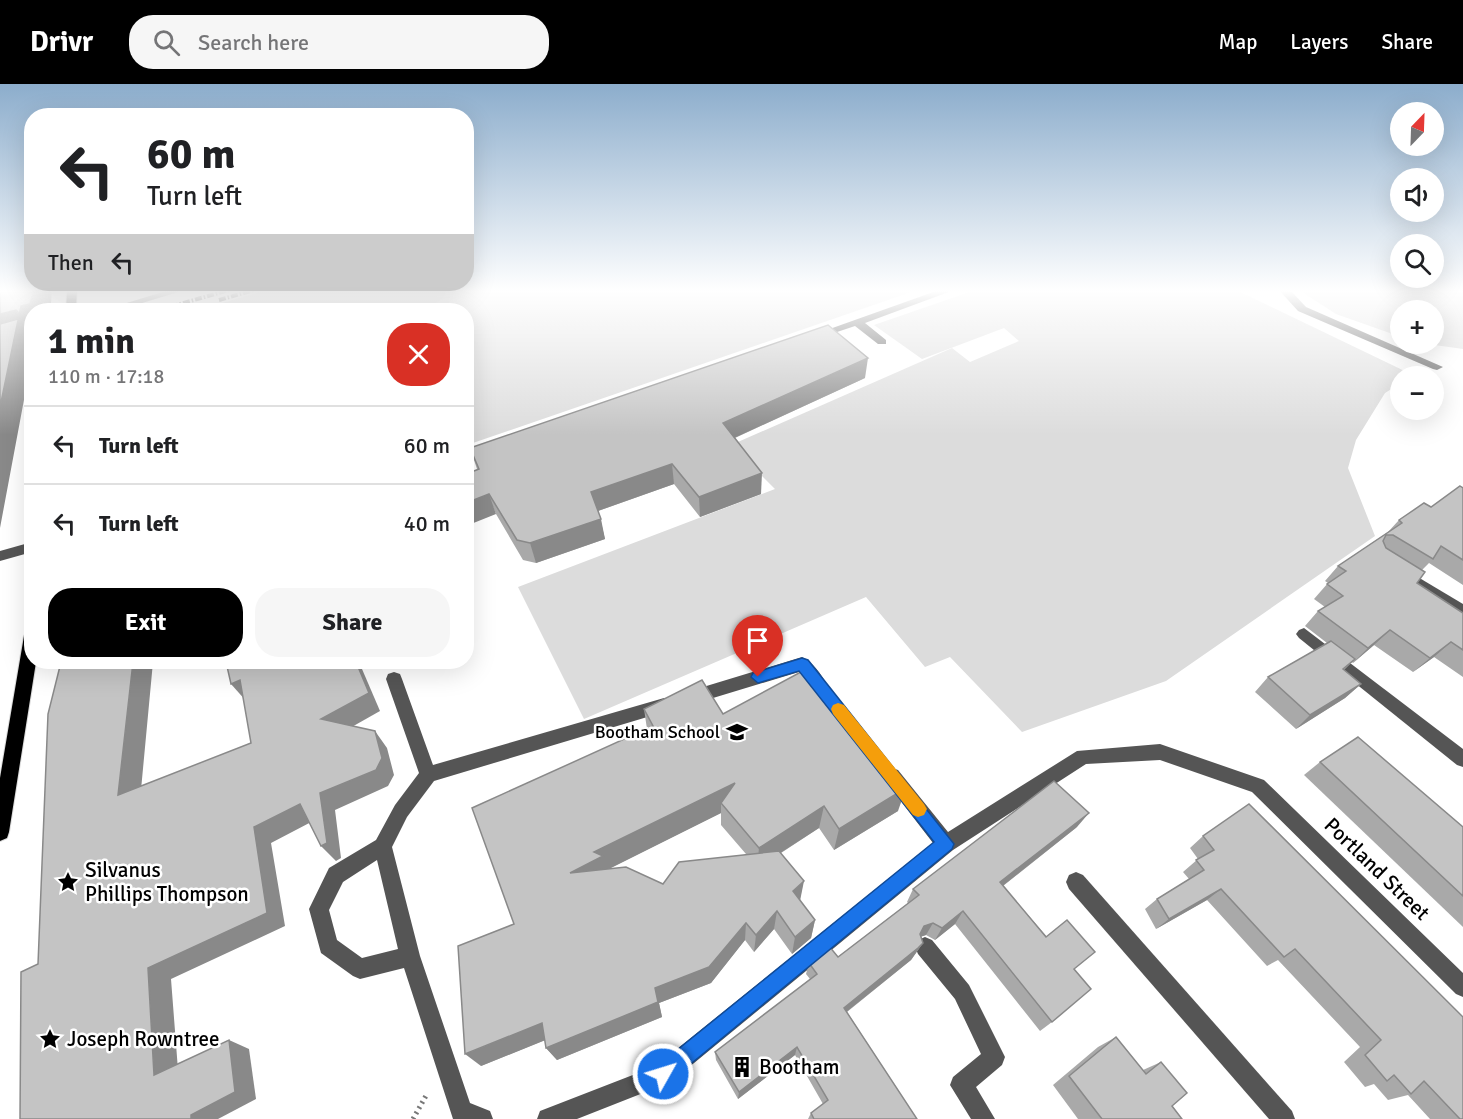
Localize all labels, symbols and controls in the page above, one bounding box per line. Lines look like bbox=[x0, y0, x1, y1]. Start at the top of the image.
search box bbox=[129, 15, 549, 69]
text: Drivr bbox=[30, 25, 93, 59]
icon: search bbox=[150, 26, 183, 59]
text: Search here bbox=[198, 29, 309, 56]
text: Map bbox=[1219, 29, 1257, 55]
text: Layers bbox=[1290, 29, 1348, 55]
text: Share bbox=[1381, 29, 1433, 55]
north arrow bbox=[1390, 102, 1444, 156]
map controls bbox=[1390, 102, 1444, 420]
text: 60 m bbox=[147, 129, 236, 180]
icon: left bbox=[48, 132, 126, 210]
button: sound bbox=[1390, 168, 1444, 222]
text: Turn left bbox=[147, 180, 242, 213]
button: search bbox=[1390, 234, 1444, 288]
icon: left bbox=[106, 246, 139, 279]
text: Then bbox=[48, 249, 94, 276]
button: + bbox=[1390, 300, 1444, 354]
text: 1 min bbox=[48, 319, 135, 364]
button: close bbox=[387, 323, 450, 386]
text: 110 m · 17:18 bbox=[48, 364, 164, 389]
button: − bbox=[1390, 366, 1444, 420]
icon: left bbox=[48, 429, 81, 462]
text: Turn left bbox=[99, 432, 179, 459]
text: 60 m bbox=[404, 432, 450, 459]
icon: left bbox=[48, 507, 81, 540]
text: Turn left bbox=[99, 510, 179, 537]
text: 40 m bbox=[404, 510, 450, 537]
button: Exit bbox=[48, 588, 243, 657]
button: Share bbox=[255, 588, 450, 657]
pin bbox=[732, 615, 783, 677]
icon: arrive bbox=[741, 624, 774, 657]
school or university icon: Bootham School bbox=[725, 720, 749, 744]
place label: Bootham School bbox=[595, 721, 720, 743]
street label: Portland Street bbox=[1319, 812, 1435, 926]
place label: Silvanus Phillips Thompson bbox=[85, 857, 249, 907]
place icon: Silvanus Phillips Thompson bbox=[56, 870, 80, 894]
place label: Joseph Rowntree bbox=[67, 1026, 220, 1052]
place icon: Joseph Rowntree bbox=[38, 1027, 62, 1051]
position arrow bbox=[631, 1042, 695, 1106]
place label: Bootham bbox=[759, 1054, 840, 1080]
building icon: Bootham bbox=[730, 1055, 754, 1079]

